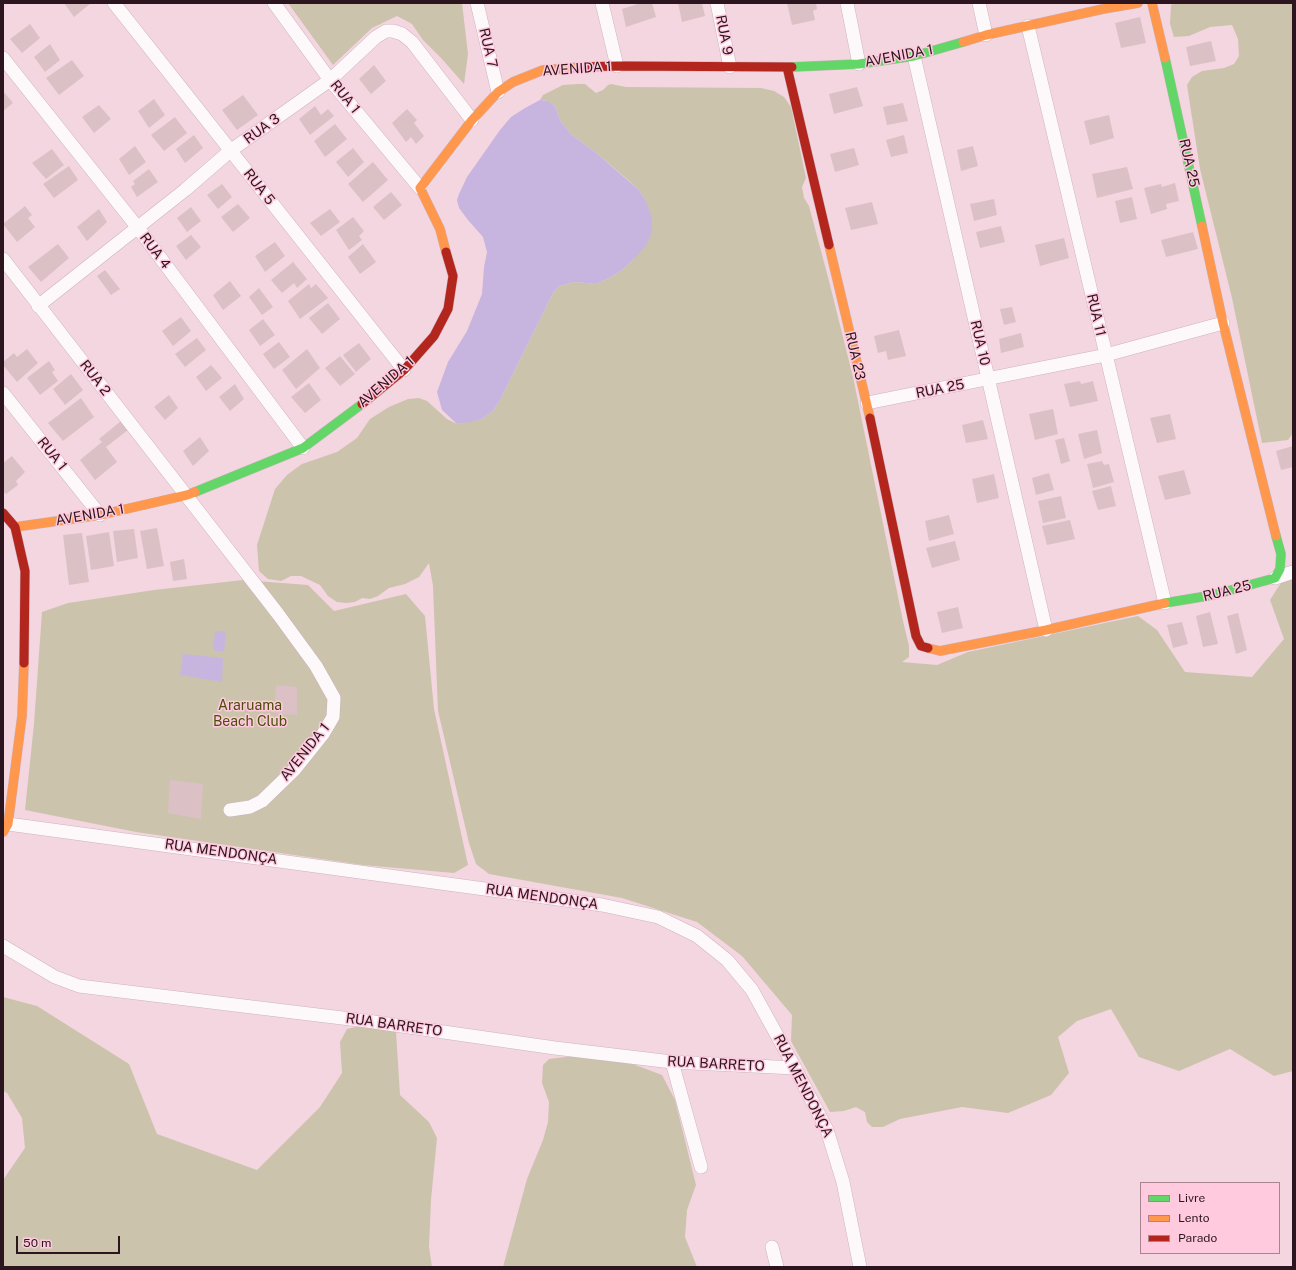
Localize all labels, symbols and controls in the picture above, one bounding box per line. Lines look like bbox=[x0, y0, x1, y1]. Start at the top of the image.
street label: RUA 9 bbox=[712, 13, 736, 57]
street label: RUA 7 bbox=[475, 26, 501, 70]
street label: AVENIDA 1 bbox=[863, 41, 935, 71]
street label: AVENIDA 1 bbox=[542, 58, 612, 80]
street label: RUA 1 bbox=[327, 77, 363, 117]
street label: RUA 3 bbox=[241, 110, 283, 148]
street label: RUA 25 bbox=[1175, 137, 1203, 189]
street label: RUA 5 bbox=[240, 166, 278, 208]
street label: RUA 4 bbox=[136, 230, 174, 272]
street label: RUA 11 bbox=[1083, 292, 1109, 338]
street label: RUA 10 bbox=[967, 319, 993, 367]
street label: RUA 23 bbox=[841, 330, 869, 382]
street label: AVENIDA 1 bbox=[354, 353, 418, 411]
street label: RUA 2 bbox=[76, 357, 114, 399]
street label: RUA 25 bbox=[914, 376, 966, 402]
street label: RUA 1 bbox=[34, 434, 70, 474]
street label: AVENIDA 1 bbox=[54, 501, 126, 529]
street label: RUA 25 bbox=[1201, 577, 1253, 605]
park label: Araruama Beach Club bbox=[213, 698, 287, 730]
street label: AVENIDA 1 bbox=[277, 720, 333, 784]
street label: RUA MENDONÇA bbox=[164, 836, 278, 868]
street label: RUA MENDONÇA bbox=[485, 881, 599, 913]
street label: RUA BARRETO bbox=[345, 1010, 443, 1040]
street label: RUA MENDONÇA bbox=[770, 1032, 836, 1140]
street label: RUA BARRETO bbox=[667, 1053, 765, 1075]
legend bbox=[1140, 1182, 1280, 1254]
text: Livre bbox=[1178, 1191, 1205, 1205]
text: Lento bbox=[1178, 1211, 1209, 1225]
scale bar bbox=[18, 1228, 122, 1254]
text: Parado bbox=[1178, 1231, 1217, 1245]
text: 50 m bbox=[23, 1236, 51, 1250]

